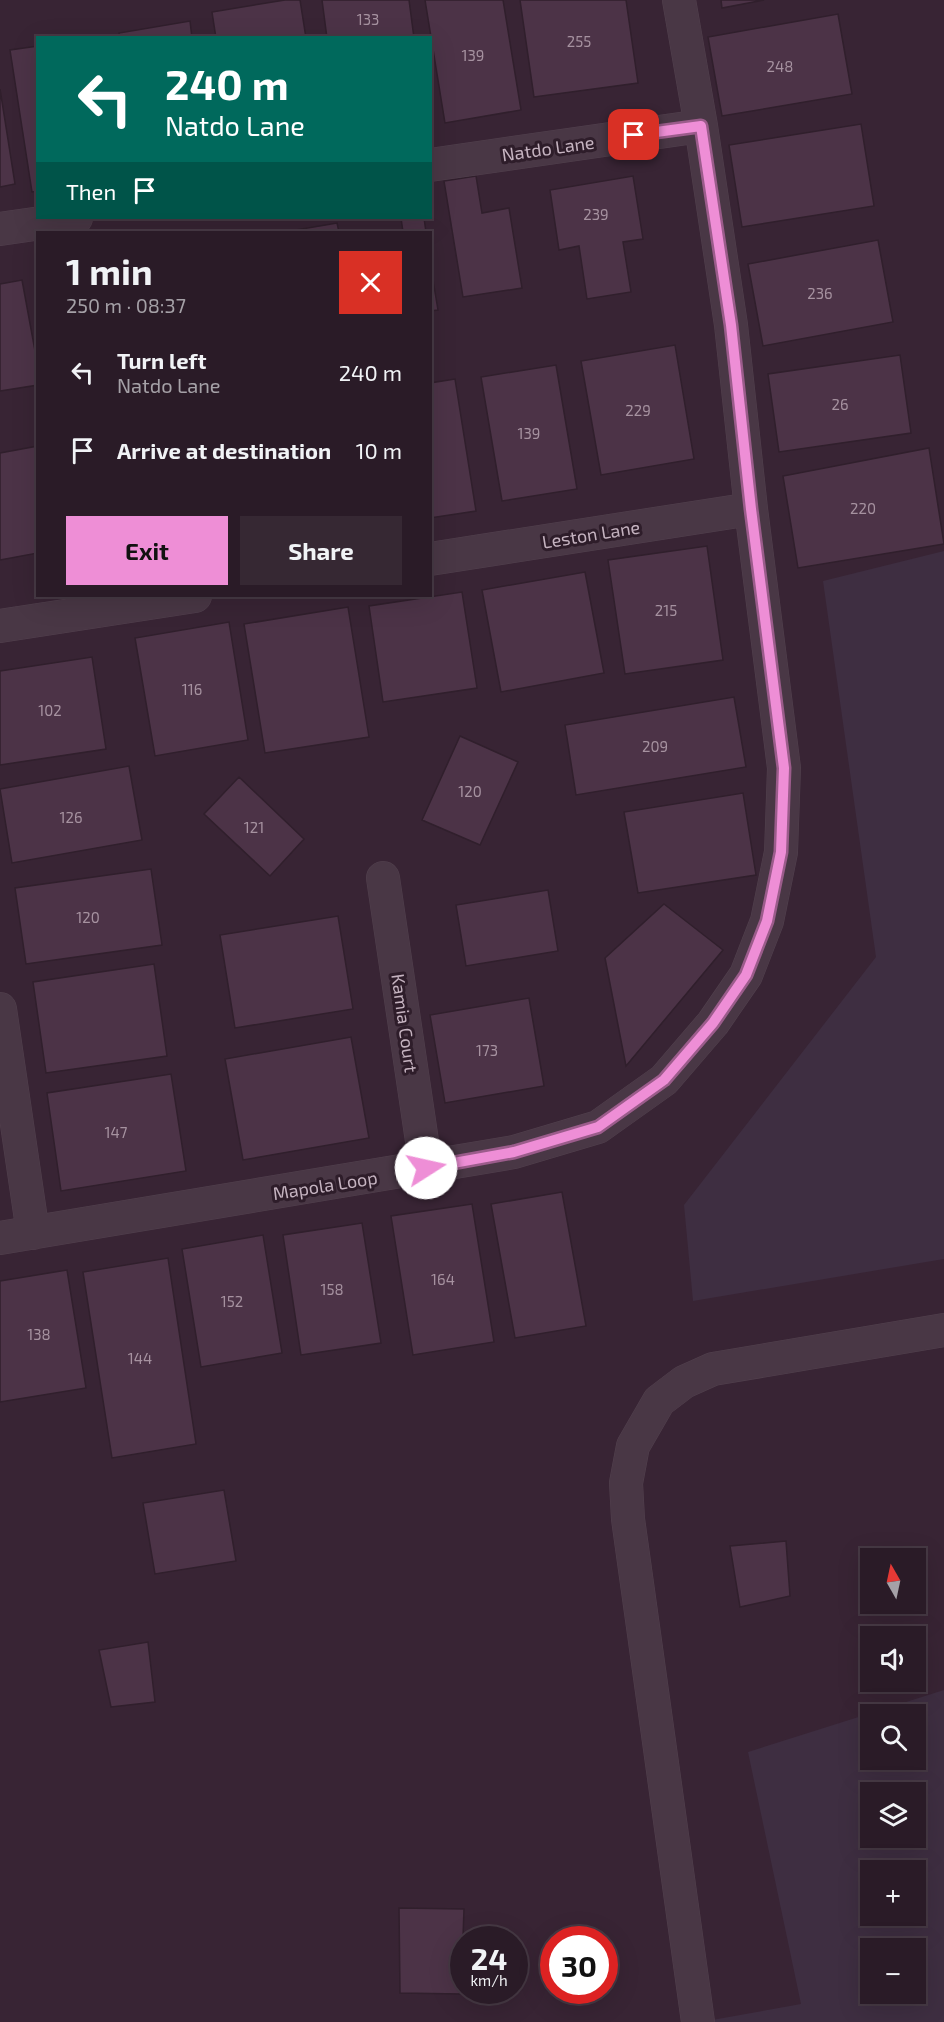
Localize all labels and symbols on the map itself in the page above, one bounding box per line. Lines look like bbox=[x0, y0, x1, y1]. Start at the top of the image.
house number: 133 bbox=[357, 10, 379, 28]
house number: 255 bbox=[567, 32, 591, 50]
house number: 139 bbox=[462, 46, 484, 64]
house number: 248 bbox=[767, 57, 793, 75]
pin bbox=[608, 109, 659, 160]
street label: Natdo Lane bbox=[500, 131, 596, 165]
house number: 239 bbox=[583, 205, 609, 223]
house number: 236 bbox=[807, 284, 833, 302]
house number: 26 bbox=[831, 395, 849, 413]
house number: 229 bbox=[625, 401, 651, 419]
house number: 139 bbox=[518, 424, 540, 442]
house number: 220 bbox=[850, 499, 876, 517]
street label: Leston Lane bbox=[540, 515, 642, 553]
house number: 215 bbox=[655, 601, 677, 619]
house number: 116 bbox=[182, 680, 202, 698]
house number: 102 bbox=[38, 701, 62, 719]
house number: 209 bbox=[642, 737, 668, 755]
house number: 120 bbox=[458, 782, 482, 800]
house number: 126 bbox=[60, 808, 82, 826]
house number: 121 bbox=[244, 818, 264, 836]
house number: 120 bbox=[76, 908, 100, 926]
street label: Kamia Court bbox=[387, 972, 423, 1074]
house number: 173 bbox=[476, 1041, 498, 1059]
house number: 147 bbox=[105, 1123, 128, 1141]
position arrow bbox=[394, 1136, 458, 1200]
street label: Mapola Loop bbox=[271, 1166, 379, 1204]
house number: 164 bbox=[431, 1270, 455, 1288]
house number: 158 bbox=[320, 1280, 344, 1298]
house number: 152 bbox=[221, 1292, 243, 1310]
house number: 138 bbox=[27, 1325, 51, 1343]
house number: 144 bbox=[128, 1349, 152, 1367]
north arrow bbox=[860, 1548, 926, 1614]
speed limit sign: 30 bbox=[540, 1926, 618, 2004]

